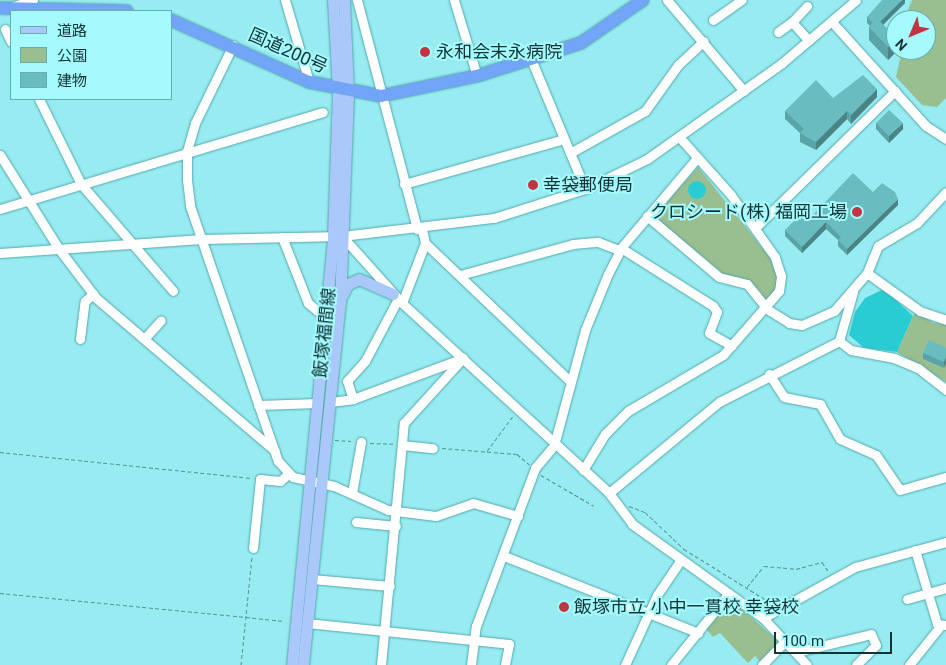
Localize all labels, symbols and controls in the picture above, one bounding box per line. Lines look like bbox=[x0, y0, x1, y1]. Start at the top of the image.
legend bbox=[10, 10, 172, 100]
north arrow bbox=[886, 10, 936, 60]
text: 道路 bbox=[57, 22, 87, 40]
street label: 国道200号 bbox=[245, 24, 331, 78]
text: N bbox=[892, 36, 910, 54]
place label: 永和会末永病院 bbox=[436, 41, 562, 63]
marker: 永和会末永病院 bbox=[418, 45, 432, 59]
text: 公園 bbox=[57, 47, 87, 65]
text: 建物 bbox=[57, 72, 87, 90]
place label: 幸袋郵便局 bbox=[543, 174, 633, 196]
marker: 幸袋郵便局 bbox=[527, 179, 539, 191]
place label: クロシード(株) 福岡工場 bbox=[650, 201, 847, 223]
marker: クロシード(株) 福岡工場 bbox=[851, 206, 863, 218]
street label: 飯塚福間線 bbox=[310, 287, 340, 379]
place label: 飯塚市立 小中一貫校 幸袋校 bbox=[574, 596, 799, 618]
marker: 飯塚市立 小中一貫校 幸袋校 bbox=[558, 601, 570, 613]
scale bar bbox=[776, 622, 894, 654]
text: 100 m bbox=[782, 632, 824, 650]

